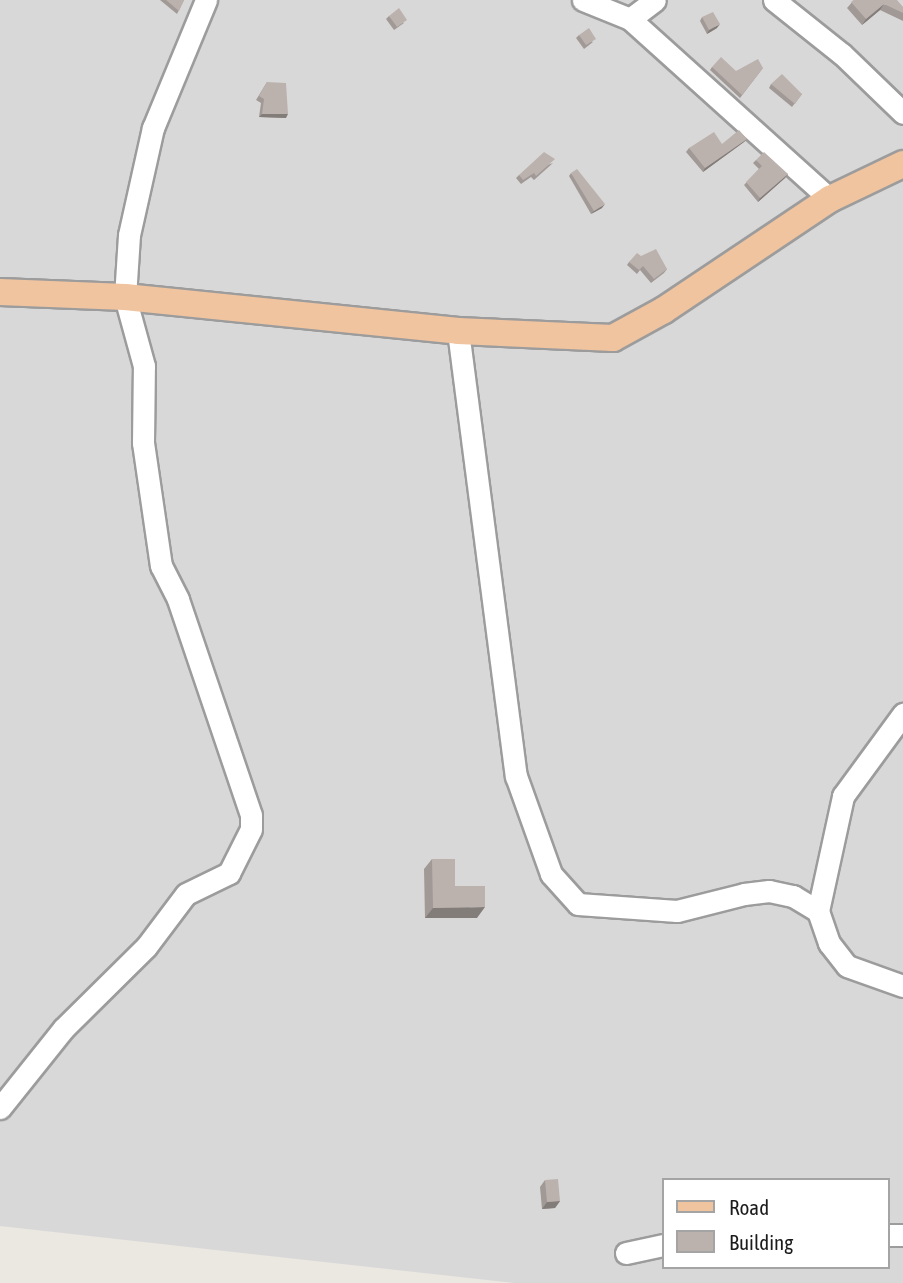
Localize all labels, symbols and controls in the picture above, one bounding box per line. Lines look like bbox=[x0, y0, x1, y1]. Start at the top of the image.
legend bbox=[662, 1178, 889, 1269]
text: Road bbox=[729, 1195, 769, 1219]
text: Building bbox=[729, 1230, 793, 1254]

